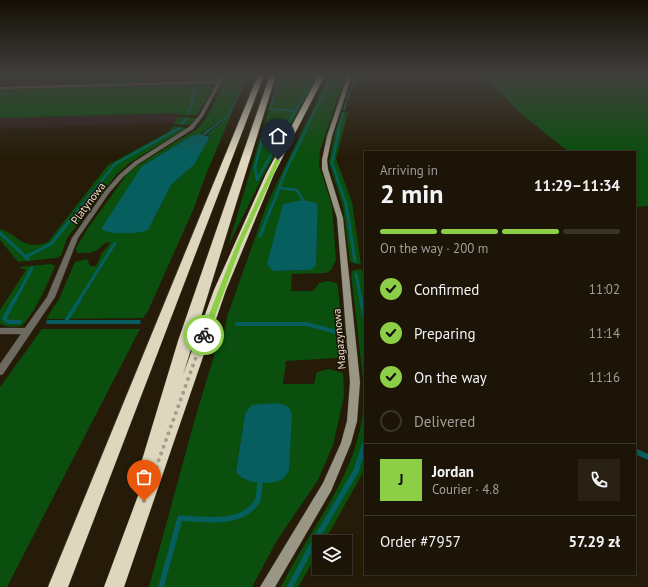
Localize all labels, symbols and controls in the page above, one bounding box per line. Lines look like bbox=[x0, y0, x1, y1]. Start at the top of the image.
pin bbox=[261, 119, 295, 160]
icon: home bbox=[267, 125, 289, 147]
text: Arriving in bbox=[380, 162, 438, 179]
text: 11:29–11:34 bbox=[534, 176, 620, 195]
text: 2 min bbox=[380, 177, 443, 210]
street label: Platynowa bbox=[68, 179, 108, 227]
text: On the way · 200 m bbox=[380, 240, 488, 257]
icon: check bbox=[380, 278, 402, 300]
text: Confirmed bbox=[414, 280, 479, 299]
text: 11:02 bbox=[589, 281, 620, 298]
street label: Magazynowa bbox=[329, 308, 349, 370]
courier bbox=[184, 315, 224, 355]
icon: check bbox=[380, 322, 402, 344]
icon: bike bbox=[193, 324, 215, 346]
text: Preparing bbox=[414, 324, 476, 343]
text: 11:14 bbox=[589, 325, 620, 342]
icon: check bbox=[380, 366, 402, 388]
text: On the way bbox=[414, 368, 487, 387]
text: 11:16 bbox=[589, 369, 620, 386]
text: Delivered bbox=[414, 412, 475, 431]
button: phone bbox=[578, 459, 620, 501]
pin bbox=[127, 460, 161, 501]
text: Jordan bbox=[432, 462, 474, 481]
icon: bag bbox=[133, 466, 155, 488]
text: J bbox=[398, 470, 404, 489]
text: Courier · 4.8 bbox=[432, 481, 499, 498]
text: Order #7957 bbox=[380, 532, 461, 551]
text: 57.29 zł bbox=[569, 532, 620, 551]
map controls bbox=[312, 535, 352, 575]
button: layers bbox=[312, 535, 352, 575]

